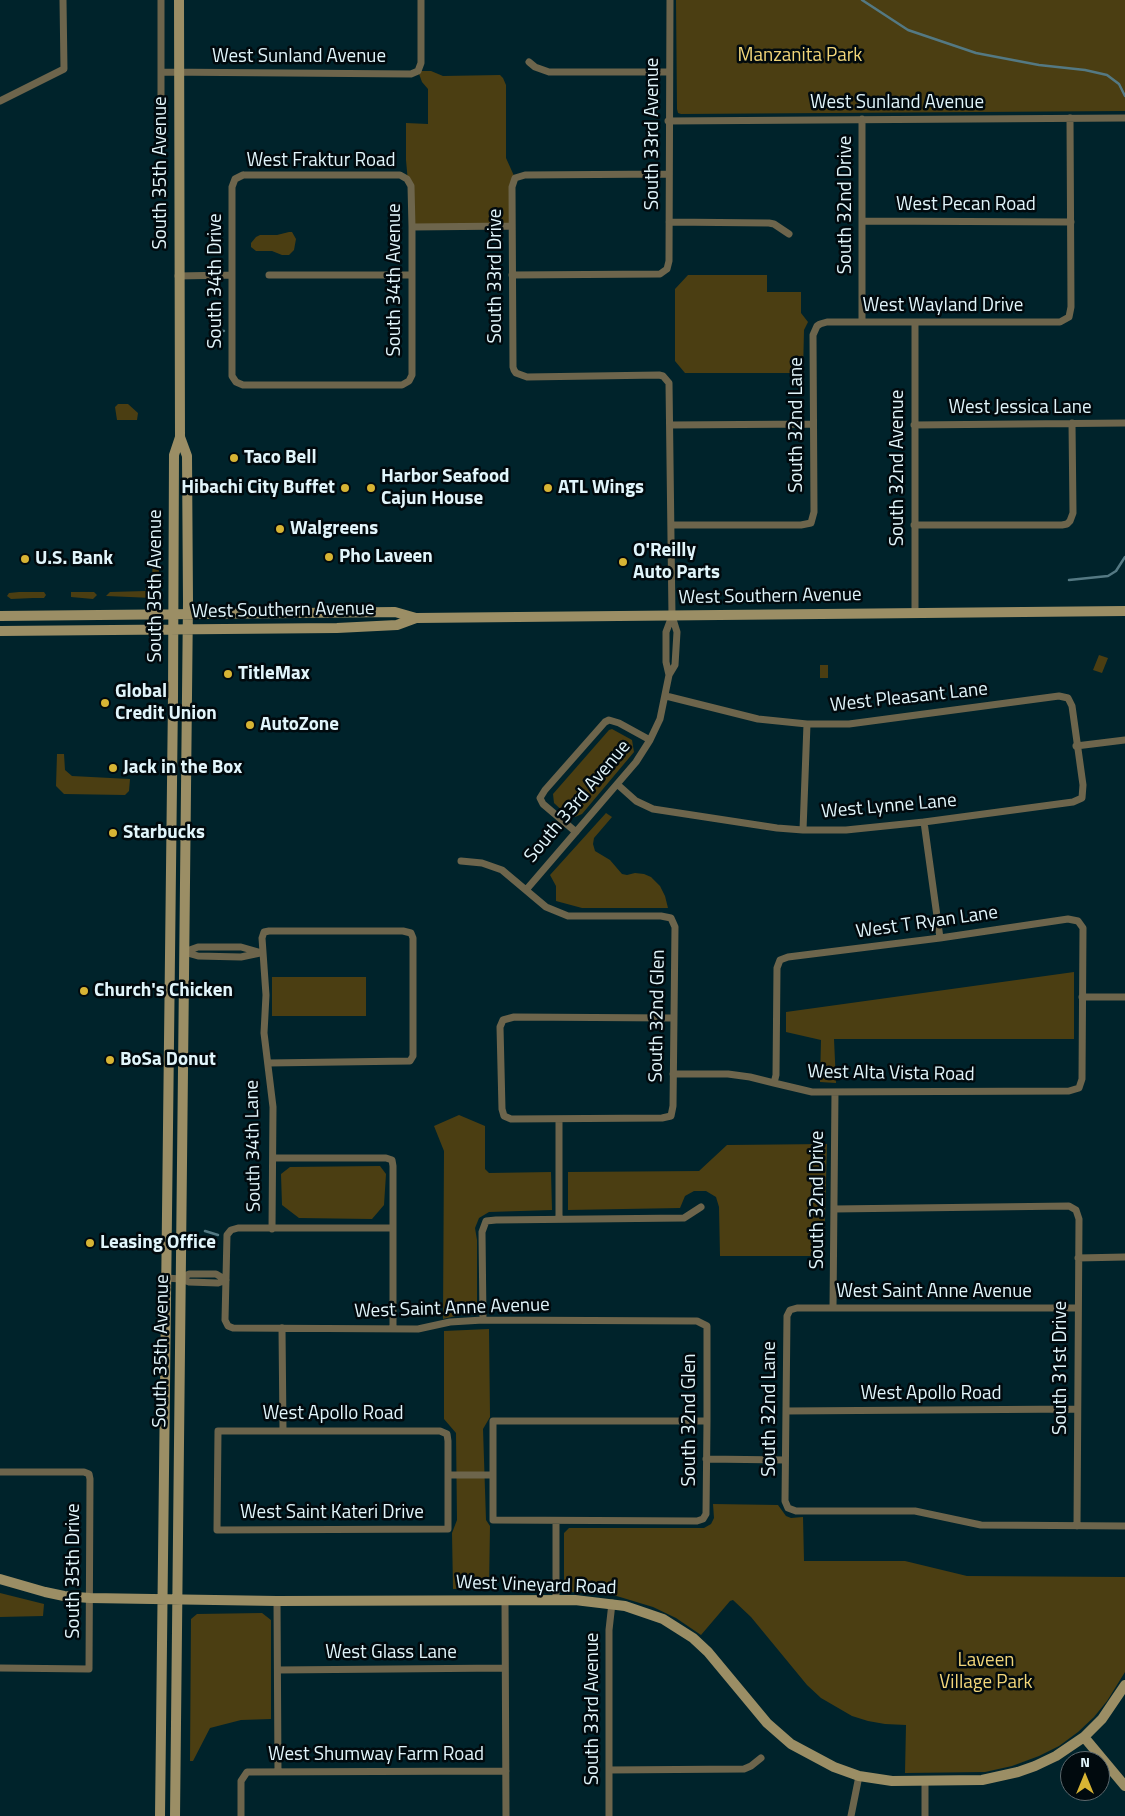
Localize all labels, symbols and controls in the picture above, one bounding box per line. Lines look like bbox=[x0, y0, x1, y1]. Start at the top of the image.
park label: Manzanita Park bbox=[738, 45, 862, 67]
street label: West Sunland Avenue bbox=[212, 46, 386, 68]
street label: South 33rd Avenue bbox=[642, 58, 664, 210]
street label: West Sunland Avenue bbox=[810, 92, 984, 114]
street label: South 35th Avenue bbox=[150, 96, 172, 250]
street label: South 32nd Drive bbox=[835, 136, 857, 274]
street label: West Fraktur Road bbox=[246, 150, 396, 172]
street label: West Pecan Road bbox=[896, 194, 1036, 216]
street label: South 34th Avenue bbox=[384, 203, 406, 357]
street label: South 33rd Drive bbox=[485, 209, 507, 343]
street label: South 34th Drive bbox=[205, 213, 227, 349]
street label: West Wayland Drive bbox=[863, 295, 1023, 317]
street label: South 32nd Lane bbox=[786, 357, 808, 493]
street label: South 32nd Avenue bbox=[887, 390, 909, 546]
street label: West Jessica Lane bbox=[949, 397, 1091, 419]
place label: Taco Bell bbox=[244, 447, 317, 469]
marker: Taco Bell bbox=[228, 452, 240, 464]
place label: Harbor Seafood Cajun House bbox=[381, 466, 509, 510]
place label: Hibachi City Buffet bbox=[181, 477, 335, 499]
place label: ATL Wings bbox=[558, 477, 644, 499]
marker: Hibachi City Buffet bbox=[339, 482, 351, 494]
marker: Harbor Seafood Cajun House bbox=[365, 482, 377, 494]
marker: ATL Wings bbox=[542, 482, 554, 494]
street label: South 35th Avenue bbox=[145, 509, 167, 663]
place label: Walgreens bbox=[290, 518, 378, 540]
marker: Walgreens bbox=[274, 523, 286, 535]
place label: O'Reilly Auto Parts bbox=[633, 540, 720, 584]
place label: Pho Laveen bbox=[339, 546, 433, 568]
place label: U.S. Bank bbox=[35, 548, 113, 570]
marker: Pho Laveen bbox=[323, 551, 335, 563]
marker: U.S. Bank bbox=[19, 553, 31, 565]
marker: O'Reilly Auto Parts bbox=[617, 556, 629, 568]
street label: West Southern Avenue bbox=[678, 584, 862, 610]
street label: West Southern Avenue bbox=[191, 598, 375, 624]
place label: TitleMax bbox=[238, 663, 310, 685]
marker: TitleMax bbox=[222, 668, 234, 680]
street label: West Pleasant Lane bbox=[829, 678, 989, 718]
place label: Global Credit Union bbox=[115, 681, 217, 725]
marker: Global Credit Union bbox=[99, 697, 111, 709]
place label: AutoZone bbox=[260, 714, 339, 736]
marker: AutoZone bbox=[244, 719, 256, 731]
street label: South 33rd Avenue bbox=[520, 736, 636, 868]
place label: Jack in the Box bbox=[123, 757, 242, 779]
marker: Jack in the Box bbox=[107, 762, 119, 774]
street label: West Lynne Lane bbox=[820, 790, 958, 824]
place label: Starbucks bbox=[123, 822, 205, 844]
marker: Starbucks bbox=[107, 827, 119, 839]
street label: West T Ryan Lane bbox=[855, 902, 999, 944]
street label: South 32nd Glen bbox=[645, 949, 671, 1083]
place label: Church's Chicken bbox=[94, 980, 233, 1002]
marker: Church's Chicken bbox=[78, 985, 90, 997]
place label: BoSa Donut bbox=[120, 1049, 216, 1071]
marker: BoSa Donut bbox=[104, 1054, 116, 1066]
street label: West Alta Vista Road bbox=[807, 1061, 975, 1087]
street label: South 34th Lane bbox=[241, 1080, 267, 1212]
street label: South 32nd Drive bbox=[807, 1131, 829, 1269]
place label: Leasing Office bbox=[100, 1232, 216, 1254]
marker: Leasing Office bbox=[84, 1237, 96, 1249]
street label: South 35th Avenue bbox=[149, 1274, 175, 1428]
street label: West Saint Anne Avenue bbox=[836, 1281, 1032, 1303]
street label: West Saint Anne Avenue bbox=[354, 1294, 550, 1324]
street label: South 31st Drive bbox=[1050, 1301, 1072, 1435]
street label: South 32nd Lane bbox=[759, 1341, 781, 1477]
street label: South 32nd Glen bbox=[679, 1353, 701, 1487]
street label: West Apollo Road bbox=[860, 1383, 1002, 1405]
street label: West Apollo Road bbox=[262, 1403, 404, 1425]
street label: West Saint Kateri Drive bbox=[240, 1502, 424, 1524]
street label: South 35th Drive bbox=[63, 1503, 85, 1639]
street label: West Vineyard Road bbox=[455, 1572, 617, 1600]
street label: South 33rd Avenue bbox=[582, 1633, 604, 1785]
street label: West Glass Lane bbox=[325, 1642, 457, 1664]
park label: Laveen Village Park bbox=[939, 1650, 1033, 1694]
street label: West Shumway Farm Road bbox=[268, 1744, 484, 1766]
north arrow bbox=[1060, 1751, 1110, 1801]
text: N bbox=[1080, 1751, 1090, 1772]

